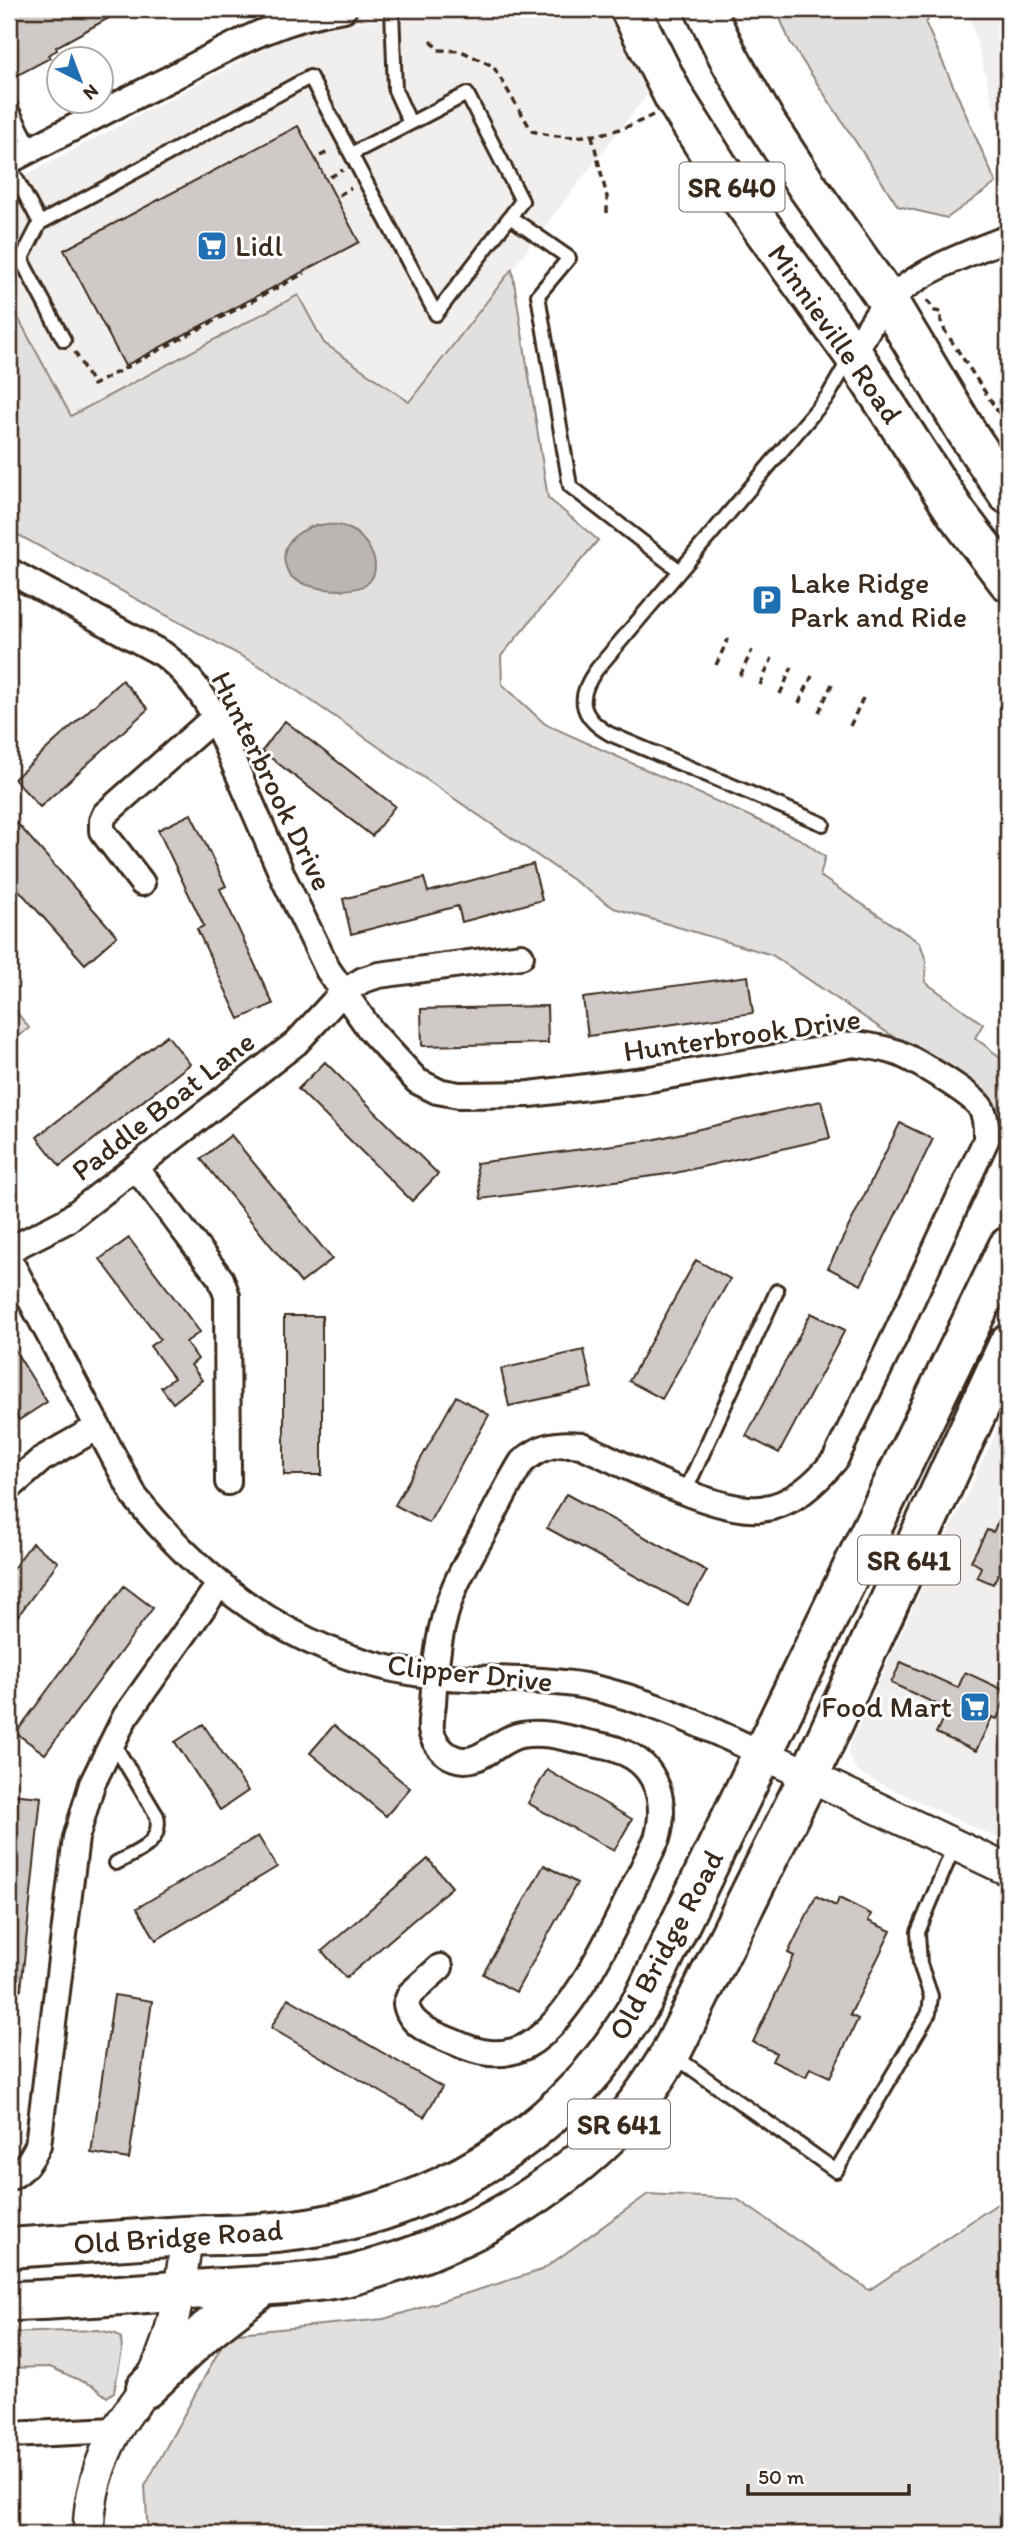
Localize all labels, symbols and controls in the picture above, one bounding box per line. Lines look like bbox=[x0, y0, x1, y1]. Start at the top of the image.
north arrow bbox=[46, 46, 116, 116]
text: N bbox=[79, 79, 104, 105]
road number: SR 640 bbox=[680, 162, 784, 212]
place label: Lidl bbox=[235, 227, 283, 264]
supermarket icon: Lidl bbox=[195, 229, 229, 263]
street label: Minnieville Road bbox=[760, 237, 911, 431]
place label: Lake Ridge Park and Ride bbox=[790, 564, 967, 635]
parking icon: Lake Ridge Park and Ride bbox=[750, 583, 784, 617]
street label: Hunterbrook Drive bbox=[203, 665, 342, 896]
street label: Hunterbrook Drive bbox=[621, 1000, 863, 1069]
street label: Paddle Boat Lane bbox=[64, 1023, 262, 1189]
road number: SR 641 bbox=[858, 1536, 960, 1584]
street label: Clipper Drive bbox=[386, 1645, 555, 1700]
place label: Food Mart bbox=[821, 1688, 952, 1725]
supermarket icon: Food Mart bbox=[958, 1690, 992, 1724]
street label: Old Bridge Road bbox=[600, 1843, 731, 2046]
road number: SR 641 bbox=[568, 2100, 670, 2148]
street label: Old Bridge Road bbox=[72, 2211, 284, 2262]
scale bar bbox=[748, 2452, 908, 2496]
text: 50 m bbox=[758, 2464, 805, 2489]

